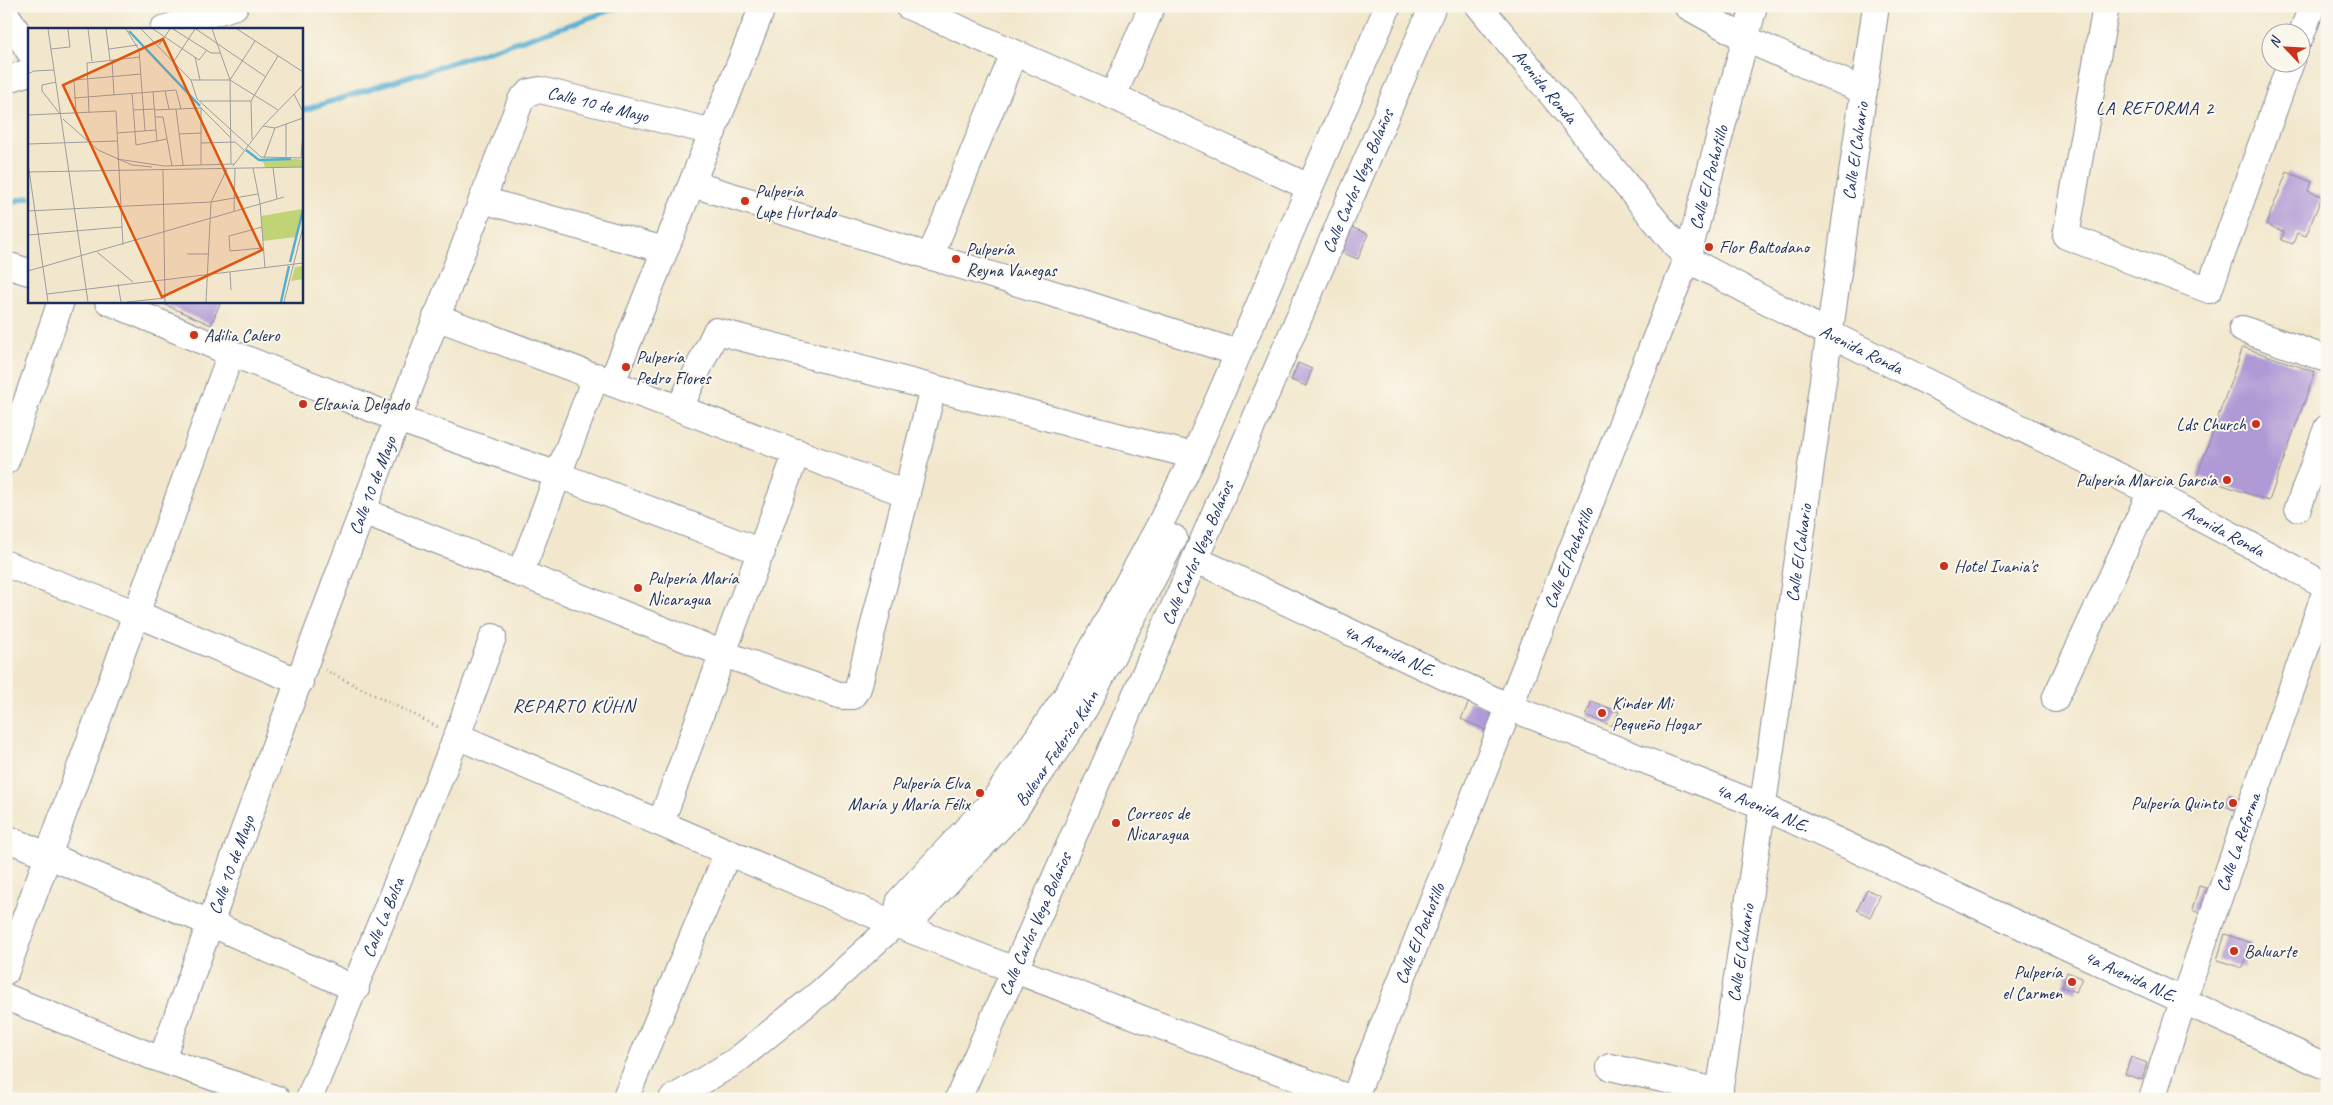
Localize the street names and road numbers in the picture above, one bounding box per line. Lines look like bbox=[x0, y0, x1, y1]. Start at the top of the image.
street label: Avenida Ronda bbox=[1508, 45, 1583, 129]
street label: Calle 10 de Mayo bbox=[545, 81, 652, 127]
street label: Calle El Calvario bbox=[1837, 99, 1873, 201]
street label: Calle Carlos Vega Bolaños bbox=[1317, 104, 1399, 256]
street label: Calle El Pochotillo bbox=[1684, 122, 1733, 232]
street label: Avenida Ronda bbox=[1816, 320, 1908, 380]
street label: Calle 10 de Mayo bbox=[344, 432, 402, 538]
street label: Calle Carlos Vega Bolaños bbox=[1157, 476, 1239, 628]
street label: Avenida Ronda bbox=[2179, 500, 2270, 562]
street label: Calle El Calvario bbox=[1781, 501, 1817, 603]
street label: Calle El Pochotillo bbox=[1539, 503, 1599, 612]
street label: 4a Avenida N.E. bbox=[1340, 620, 1440, 682]
street label: Bulevar Federico Kuhn bbox=[1010, 686, 1104, 810]
street label: 4a Avenida N.E. bbox=[1713, 778, 1813, 838]
street label: Calle La Reforma bbox=[2211, 789, 2266, 894]
street label: Calle 10 de Mayo bbox=[203, 811, 260, 917]
street label: Calle Carlos Vega Bolaños bbox=[994, 848, 1077, 999]
street label: Calle La Bolsa bbox=[357, 873, 410, 961]
street label: Calle El Pochotillo bbox=[1390, 878, 1450, 987]
street label: Calle El Calvario bbox=[1722, 901, 1759, 1003]
street label: 4a Avenida N.E. bbox=[2081, 946, 2181, 1007]

